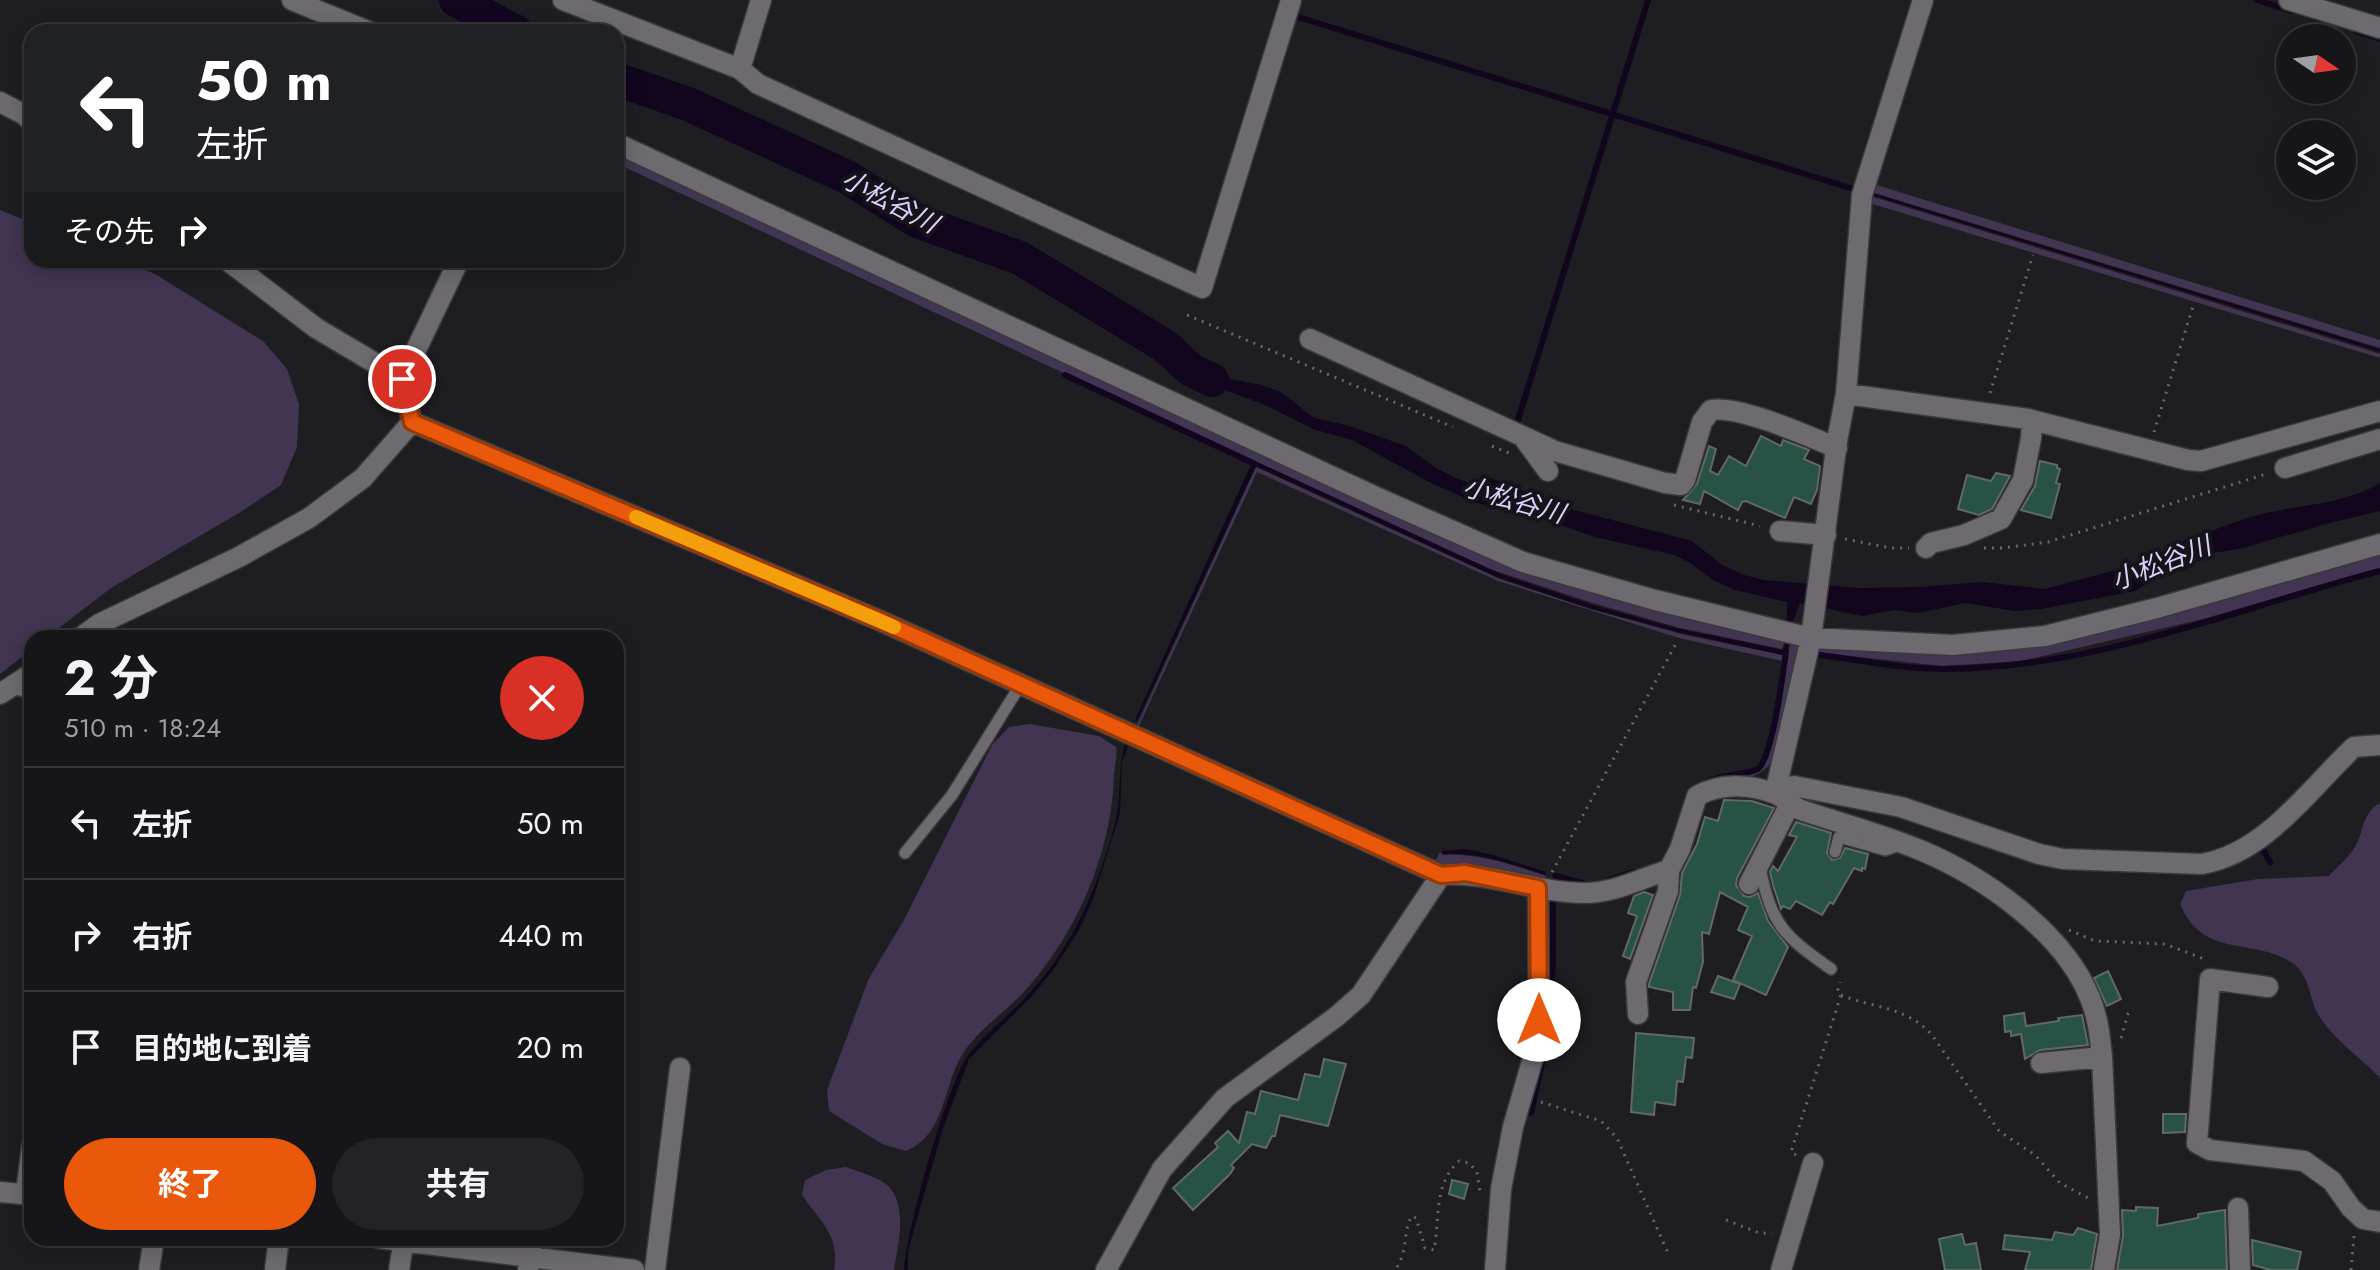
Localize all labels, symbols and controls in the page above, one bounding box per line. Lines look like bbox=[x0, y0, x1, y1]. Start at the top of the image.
north arrow bbox=[2276, 24, 2356, 104]
map controls bbox=[2276, 24, 2356, 200]
text: 50 m bbox=[196, 40, 332, 121]
icon: left bbox=[64, 56, 168, 160]
text: 左折 bbox=[196, 118, 268, 170]
button: layers bbox=[2276, 120, 2356, 200]
water label: 小松谷川 bbox=[835, 160, 947, 244]
icon: right bbox=[170, 208, 214, 252]
text: その先 bbox=[64, 210, 154, 253]
pin bbox=[368, 345, 436, 413]
icon: arrive bbox=[380, 357, 424, 401]
water label: 小松谷川 bbox=[1459, 467, 1572, 533]
water label: 小松谷川 bbox=[2106, 526, 2219, 599]
text: 2 分 bbox=[64, 644, 158, 713]
button: close bbox=[500, 656, 584, 740]
text: 510 m · 18:24 bbox=[64, 709, 221, 747]
icon: left bbox=[64, 801, 108, 845]
text: 50 m bbox=[517, 802, 584, 845]
text: 左折 bbox=[132, 803, 192, 846]
icon: right bbox=[64, 913, 108, 957]
text: 440 m bbox=[499, 914, 584, 957]
text: 右折 bbox=[132, 915, 192, 958]
position arrow bbox=[1497, 978, 1581, 1062]
icon: arrive bbox=[64, 1025, 108, 1069]
text: 20 m bbox=[517, 1026, 584, 1069]
text: 目的地に到着 bbox=[132, 1027, 312, 1070]
button: 終了 bbox=[64, 1138, 316, 1230]
button: 共有 bbox=[332, 1138, 584, 1230]

